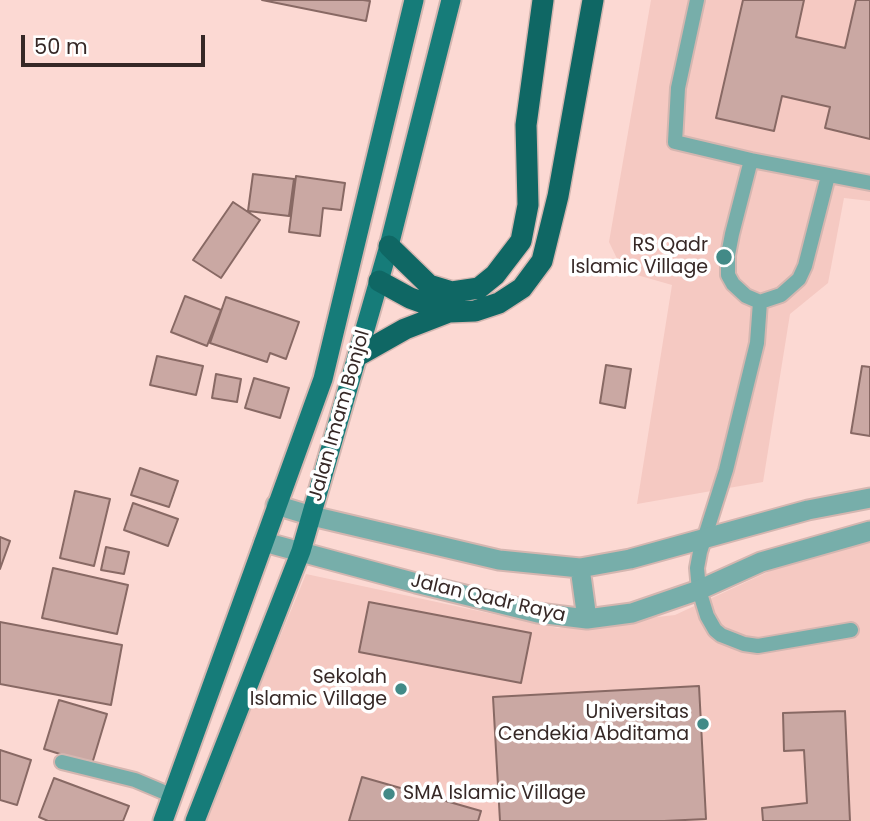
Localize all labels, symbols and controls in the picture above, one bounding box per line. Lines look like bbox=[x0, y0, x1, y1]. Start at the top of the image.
scale bar bbox=[24, 21, 208, 65]
text: 50 m bbox=[34, 32, 88, 61]
place label: RS Qadr Islamic Village bbox=[571, 235, 708, 279]
marker: RS Qadr Islamic Village bbox=[714, 247, 734, 267]
street label: Jalan Imam Bonjol bbox=[305, 328, 375, 504]
street label: Jalan Qadr Raya bbox=[408, 570, 568, 628]
place label: Sekolah Islamic Village bbox=[250, 667, 387, 711]
marker: Sekolah Islamic Village bbox=[393, 681, 409, 697]
place label: Universitas Cendekia Abditama bbox=[498, 702, 689, 746]
marker: Universitas Cendekia Abditama bbox=[695, 716, 711, 732]
place label: SMA Islamic Village bbox=[403, 783, 586, 805]
marker: SMA Islamic Village bbox=[381, 786, 397, 802]

